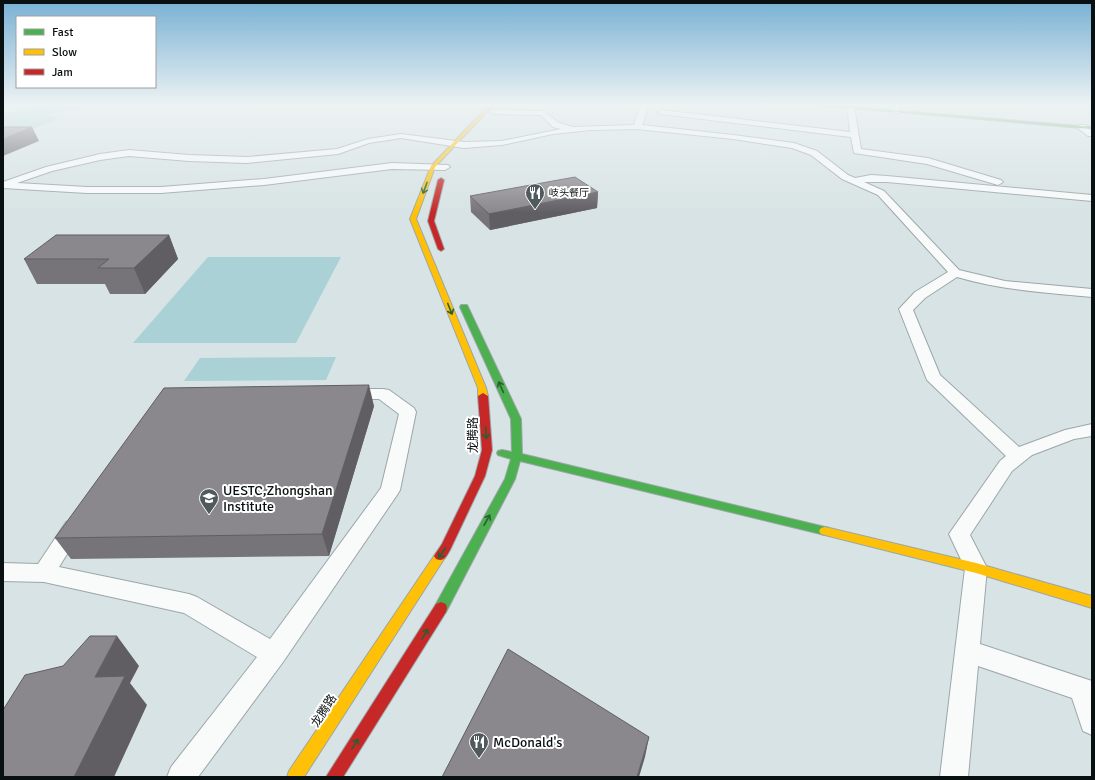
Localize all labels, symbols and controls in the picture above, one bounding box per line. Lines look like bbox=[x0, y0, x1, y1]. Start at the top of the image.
legend bbox=[16, 16, 156, 88]
text: Fast bbox=[52, 25, 73, 40]
text: Slow bbox=[52, 45, 77, 60]
text: Jam bbox=[52, 65, 73, 80]
one-way arrow bbox=[421, 182, 428, 195]
restaurant icon: 岐头餐厅 bbox=[524, 182, 546, 210]
place label: 岐头餐厅 bbox=[549, 187, 589, 199]
one-way arrow bbox=[447, 303, 454, 315]
one-way arrow bbox=[497, 381, 504, 393]
street label: 龙腾路 bbox=[466, 417, 481, 453]
one-way arrow bbox=[483, 426, 490, 439]
place label: UESTC,Zhongshan Institute bbox=[223, 482, 333, 515]
school or university icon: UESTC,Zhongshan Institute bbox=[198, 487, 220, 515]
one-way arrow bbox=[484, 515, 491, 527]
one-way arrow bbox=[438, 547, 446, 559]
one-way arrow bbox=[421, 628, 429, 640]
street label: 龙腾路 bbox=[308, 692, 340, 730]
restaurant icon: McDonald's bbox=[468, 731, 490, 759]
place label: McDonald's bbox=[493, 734, 562, 751]
one-way arrow bbox=[351, 739, 359, 750]

